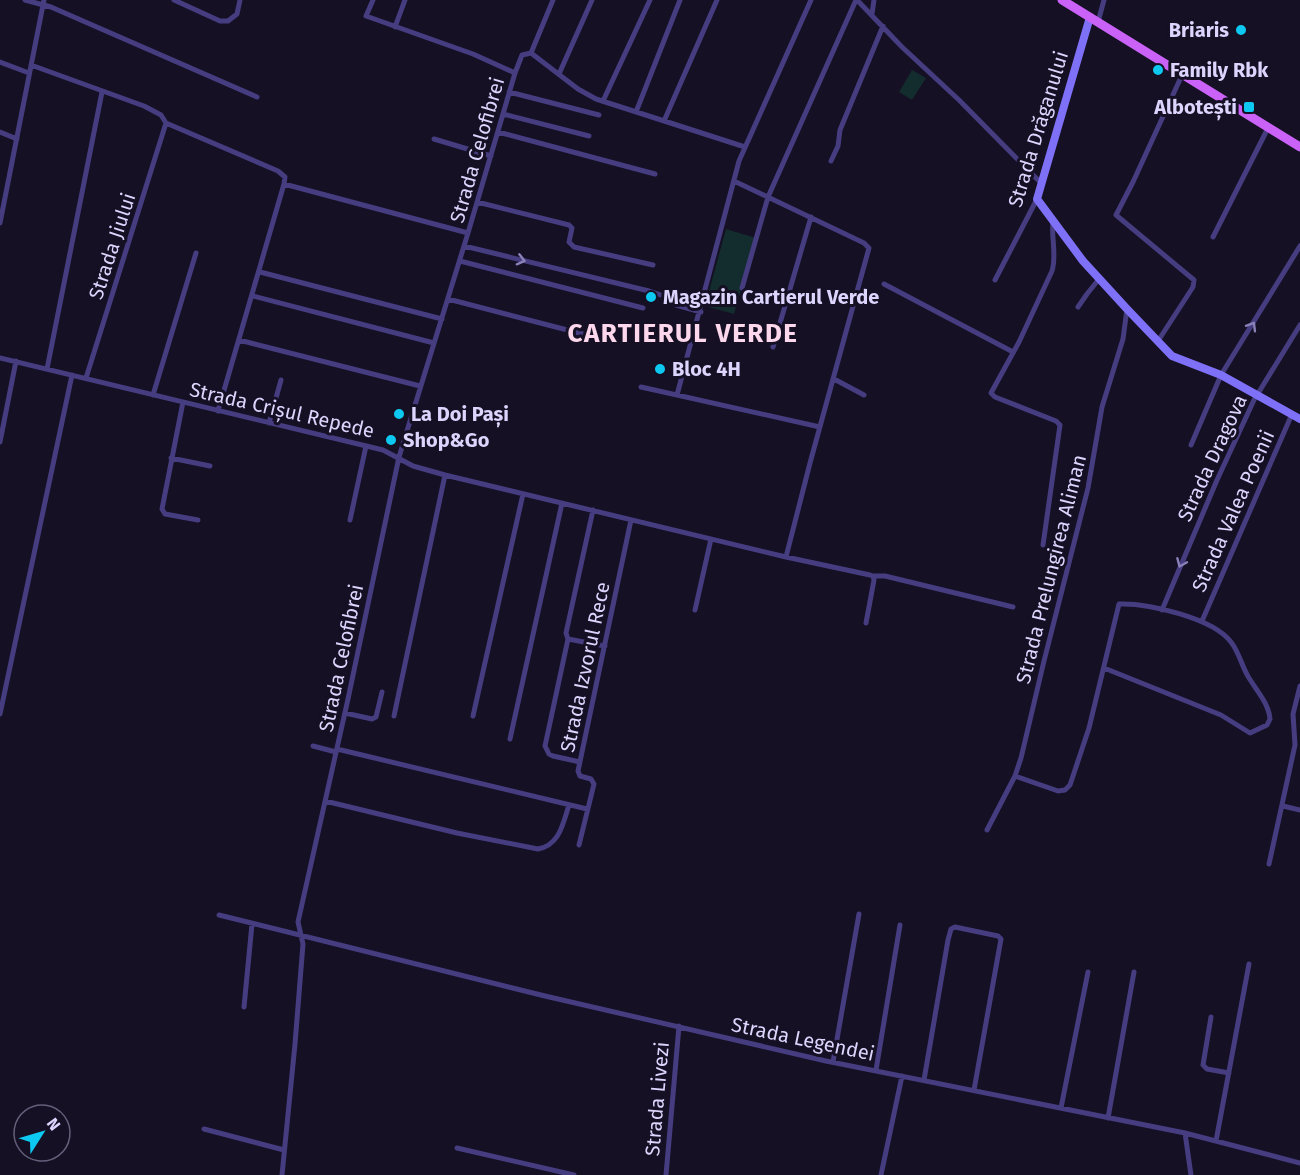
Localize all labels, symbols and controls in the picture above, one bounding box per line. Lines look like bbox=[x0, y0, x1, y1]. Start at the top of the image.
place label: Briaris bbox=[1169, 18, 1229, 42]
marker: Briaris bbox=[1234, 23, 1248, 37]
street label: Strada Drăganului bbox=[1003, 48, 1073, 210]
place label: Family Rbk bbox=[1170, 58, 1269, 82]
marker: Family Rbk bbox=[1151, 63, 1165, 77]
street label: Strada Celofibrei bbox=[445, 74, 509, 226]
place label: Albotești bbox=[1153, 95, 1237, 121]
marker: Albotești bbox=[1242, 100, 1256, 114]
street label: Strada Jiului bbox=[83, 190, 141, 302]
one-way arrow bbox=[516, 252, 526, 265]
place label: Magazin Cartierul Verde bbox=[663, 285, 879, 309]
marker: Magazin Cartierul Verde bbox=[644, 290, 658, 304]
district label: CARTIERUL VERDE bbox=[567, 318, 799, 349]
one-way arrow bbox=[1244, 321, 1255, 332]
place label: Bloc 4H bbox=[672, 357, 741, 381]
marker: Bloc 4H bbox=[653, 362, 667, 376]
street label: Strada Crișul Repede bbox=[187, 377, 377, 444]
street label: Strada Dragova bbox=[1172, 391, 1252, 525]
place label: La Doi Pași bbox=[411, 402, 509, 428]
marker: La Doi Pași bbox=[392, 407, 406, 421]
street label: Strada Valea Poenii bbox=[1187, 426, 1279, 596]
place label: Shop&Go bbox=[403, 428, 490, 452]
marker: Shop&Go bbox=[384, 433, 398, 447]
street label: Strada Prelungirea Aliman bbox=[1011, 452, 1091, 686]
one-way arrow bbox=[1176, 556, 1188, 567]
street label: Strada Izvorul Rece bbox=[555, 580, 615, 754]
street label: Strada Celofibrei bbox=[314, 582, 368, 734]
street label: Strada Legendei bbox=[729, 1012, 877, 1066]
street label: Strada Livezi bbox=[640, 1041, 674, 1157]
north arrow bbox=[12, 1103, 72, 1163]
text: N bbox=[43, 1114, 64, 1134]

